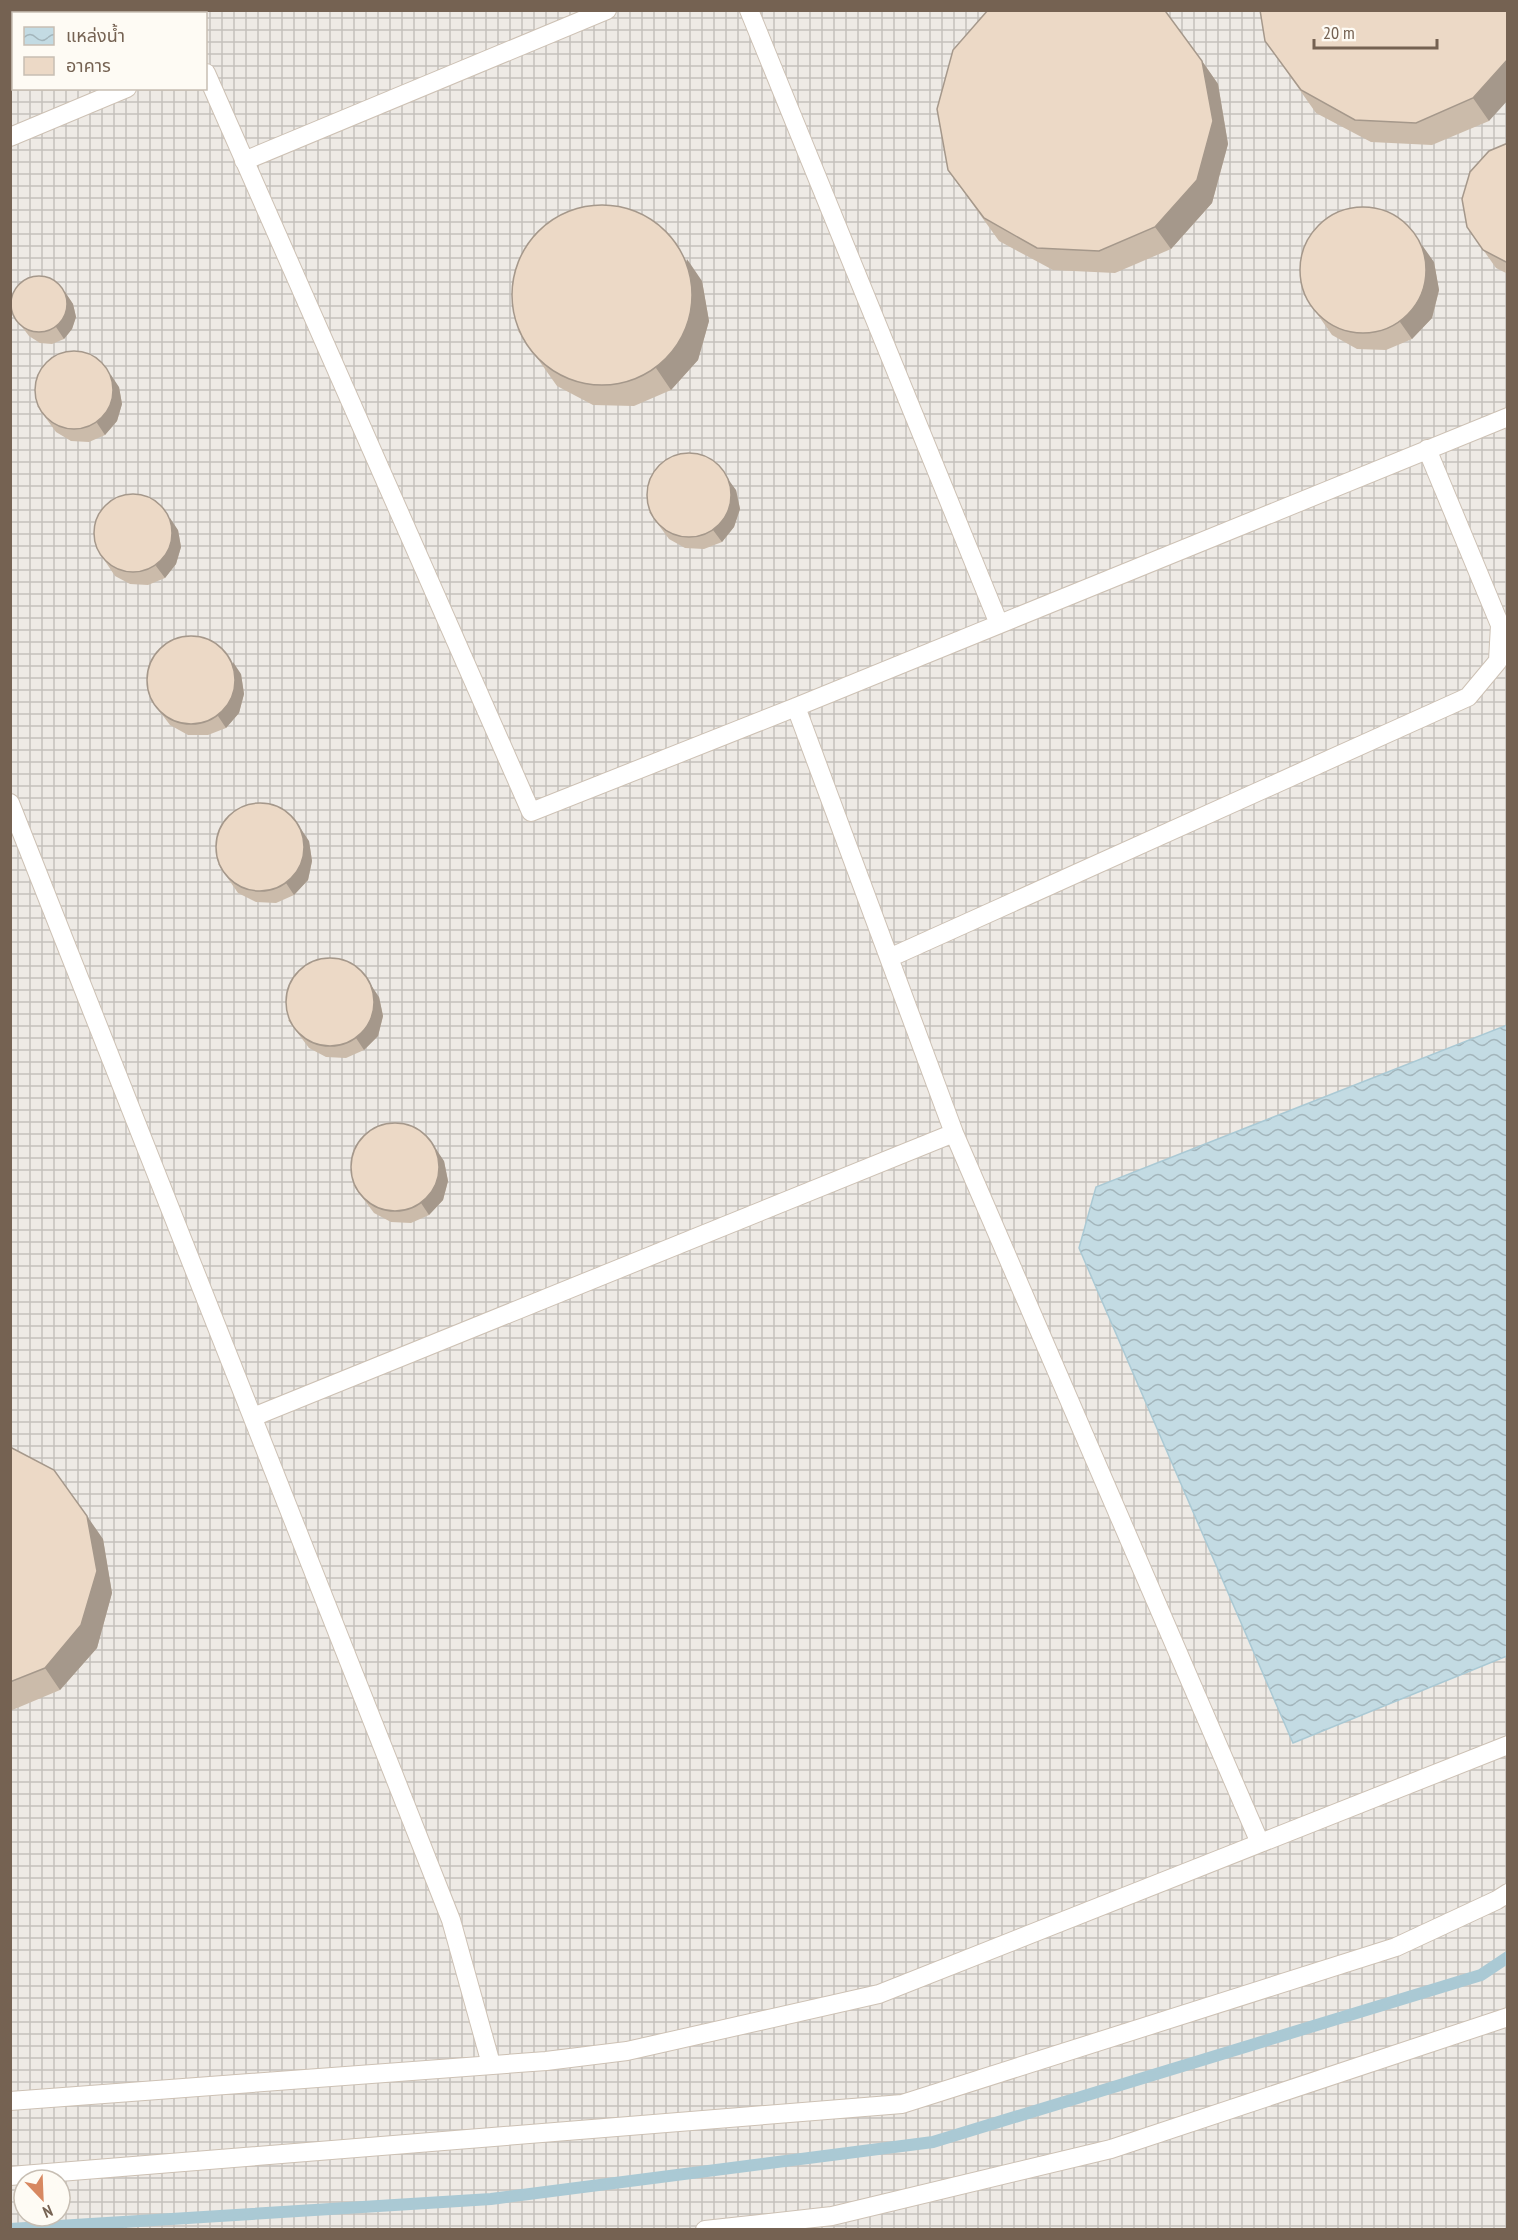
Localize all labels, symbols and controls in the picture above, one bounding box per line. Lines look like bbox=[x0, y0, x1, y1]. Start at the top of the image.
legend bbox=[12, 12, 207, 90]
scale bar bbox=[1314, 12, 1437, 50]
text: 20 m bbox=[1323, 21, 1355, 44]
text: แหล่งน้ำ bbox=[66, 23, 125, 47]
text: อาคาร bbox=[66, 54, 111, 77]
north arrow bbox=[12, 2168, 72, 2228]
text: N bbox=[40, 2201, 56, 2223]

